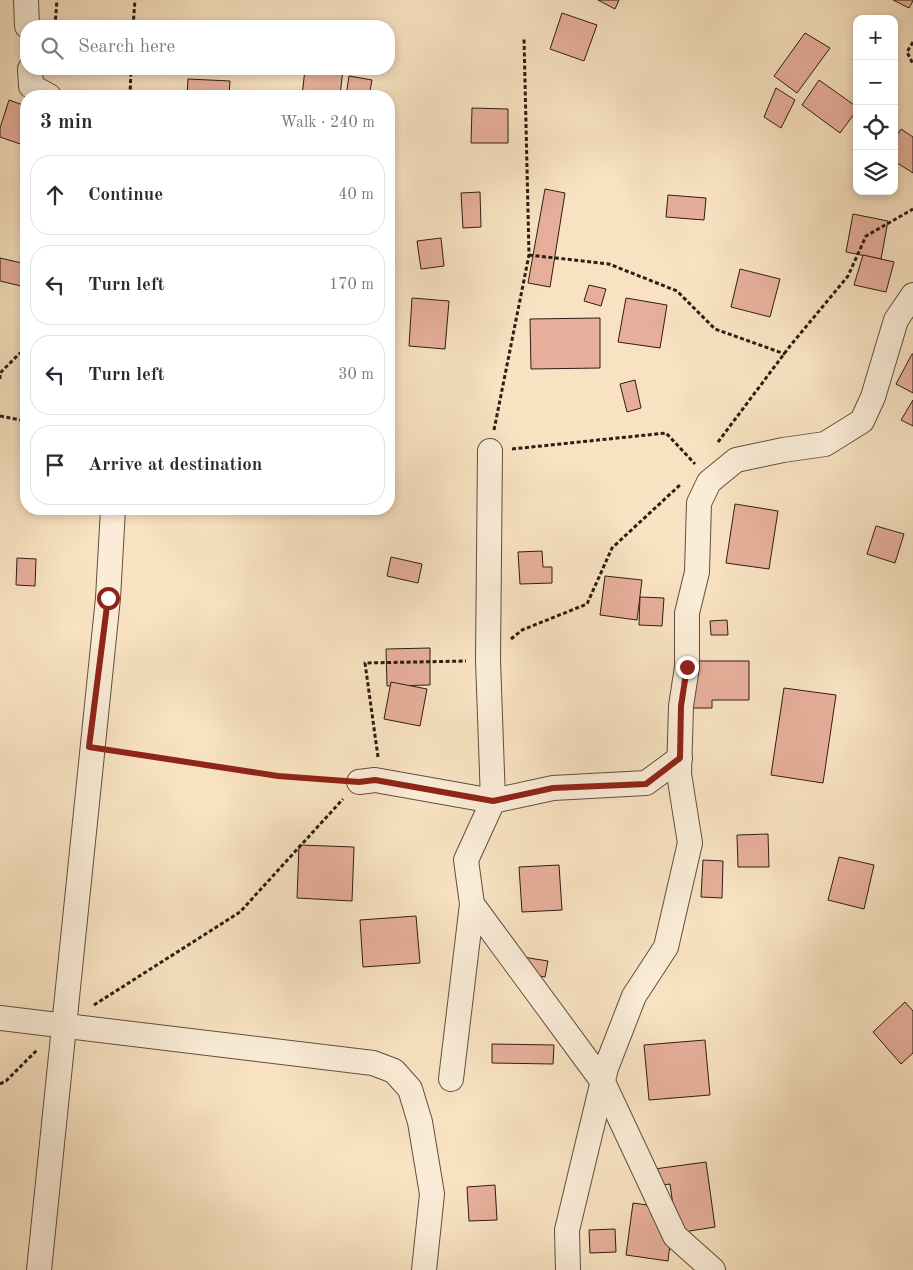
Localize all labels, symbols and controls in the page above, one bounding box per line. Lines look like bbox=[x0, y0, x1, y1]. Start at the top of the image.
map controls bbox=[853, 15, 898, 195]
button: + bbox=[853, 15, 898, 60]
search box bbox=[20, 20, 395, 75]
icon: search bbox=[38, 34, 66, 62]
text: Search here bbox=[78, 38, 175, 57]
button: − bbox=[853, 60, 898, 105]
button: locate bbox=[853, 105, 898, 150]
text: 3 min bbox=[40, 112, 93, 133]
text: Walk · 240 m bbox=[280, 115, 375, 131]
button: layers bbox=[853, 150, 898, 195]
icon: ahead bbox=[41, 181, 69, 209]
text: Continue bbox=[88, 186, 163, 205]
text: 40 m bbox=[338, 187, 374, 203]
icon: left bbox=[41, 271, 69, 299]
text: Turn left bbox=[88, 276, 165, 295]
text: 170 m bbox=[329, 277, 374, 293]
icon: left bbox=[41, 361, 69, 389]
text: Turn left bbox=[88, 366, 165, 385]
text: 30 m bbox=[338, 367, 374, 383]
icon: arrive bbox=[41, 451, 69, 479]
text: Arrive at destination bbox=[88, 456, 262, 475]
route start bbox=[97, 587, 120, 610]
route end bbox=[676, 656, 699, 679]

